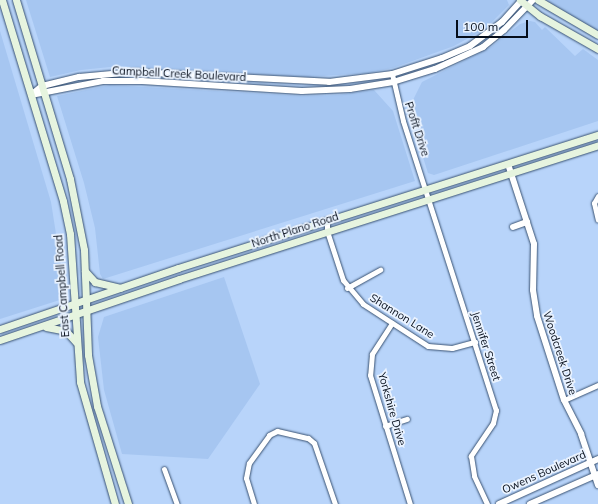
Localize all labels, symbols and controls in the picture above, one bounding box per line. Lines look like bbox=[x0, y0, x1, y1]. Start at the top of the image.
scale bar bbox=[458, 12, 530, 38]
text: 100 m bbox=[463, 19, 498, 34]
street label: Campbell Creek Boulevard bbox=[112, 64, 246, 84]
street label: Profit Drive bbox=[402, 100, 432, 158]
street label: North Plano Road bbox=[250, 210, 340, 250]
street label: East Campbell Road bbox=[52, 234, 72, 338]
street label: Shannon Lane bbox=[367, 291, 437, 341]
street label: Woodcreek Drive bbox=[540, 309, 580, 397]
street label: Jennifer Street bbox=[469, 310, 503, 382]
street label: Yorkshire Drive bbox=[375, 371, 409, 447]
street label: Owens Boulevard bbox=[500, 448, 588, 496]

